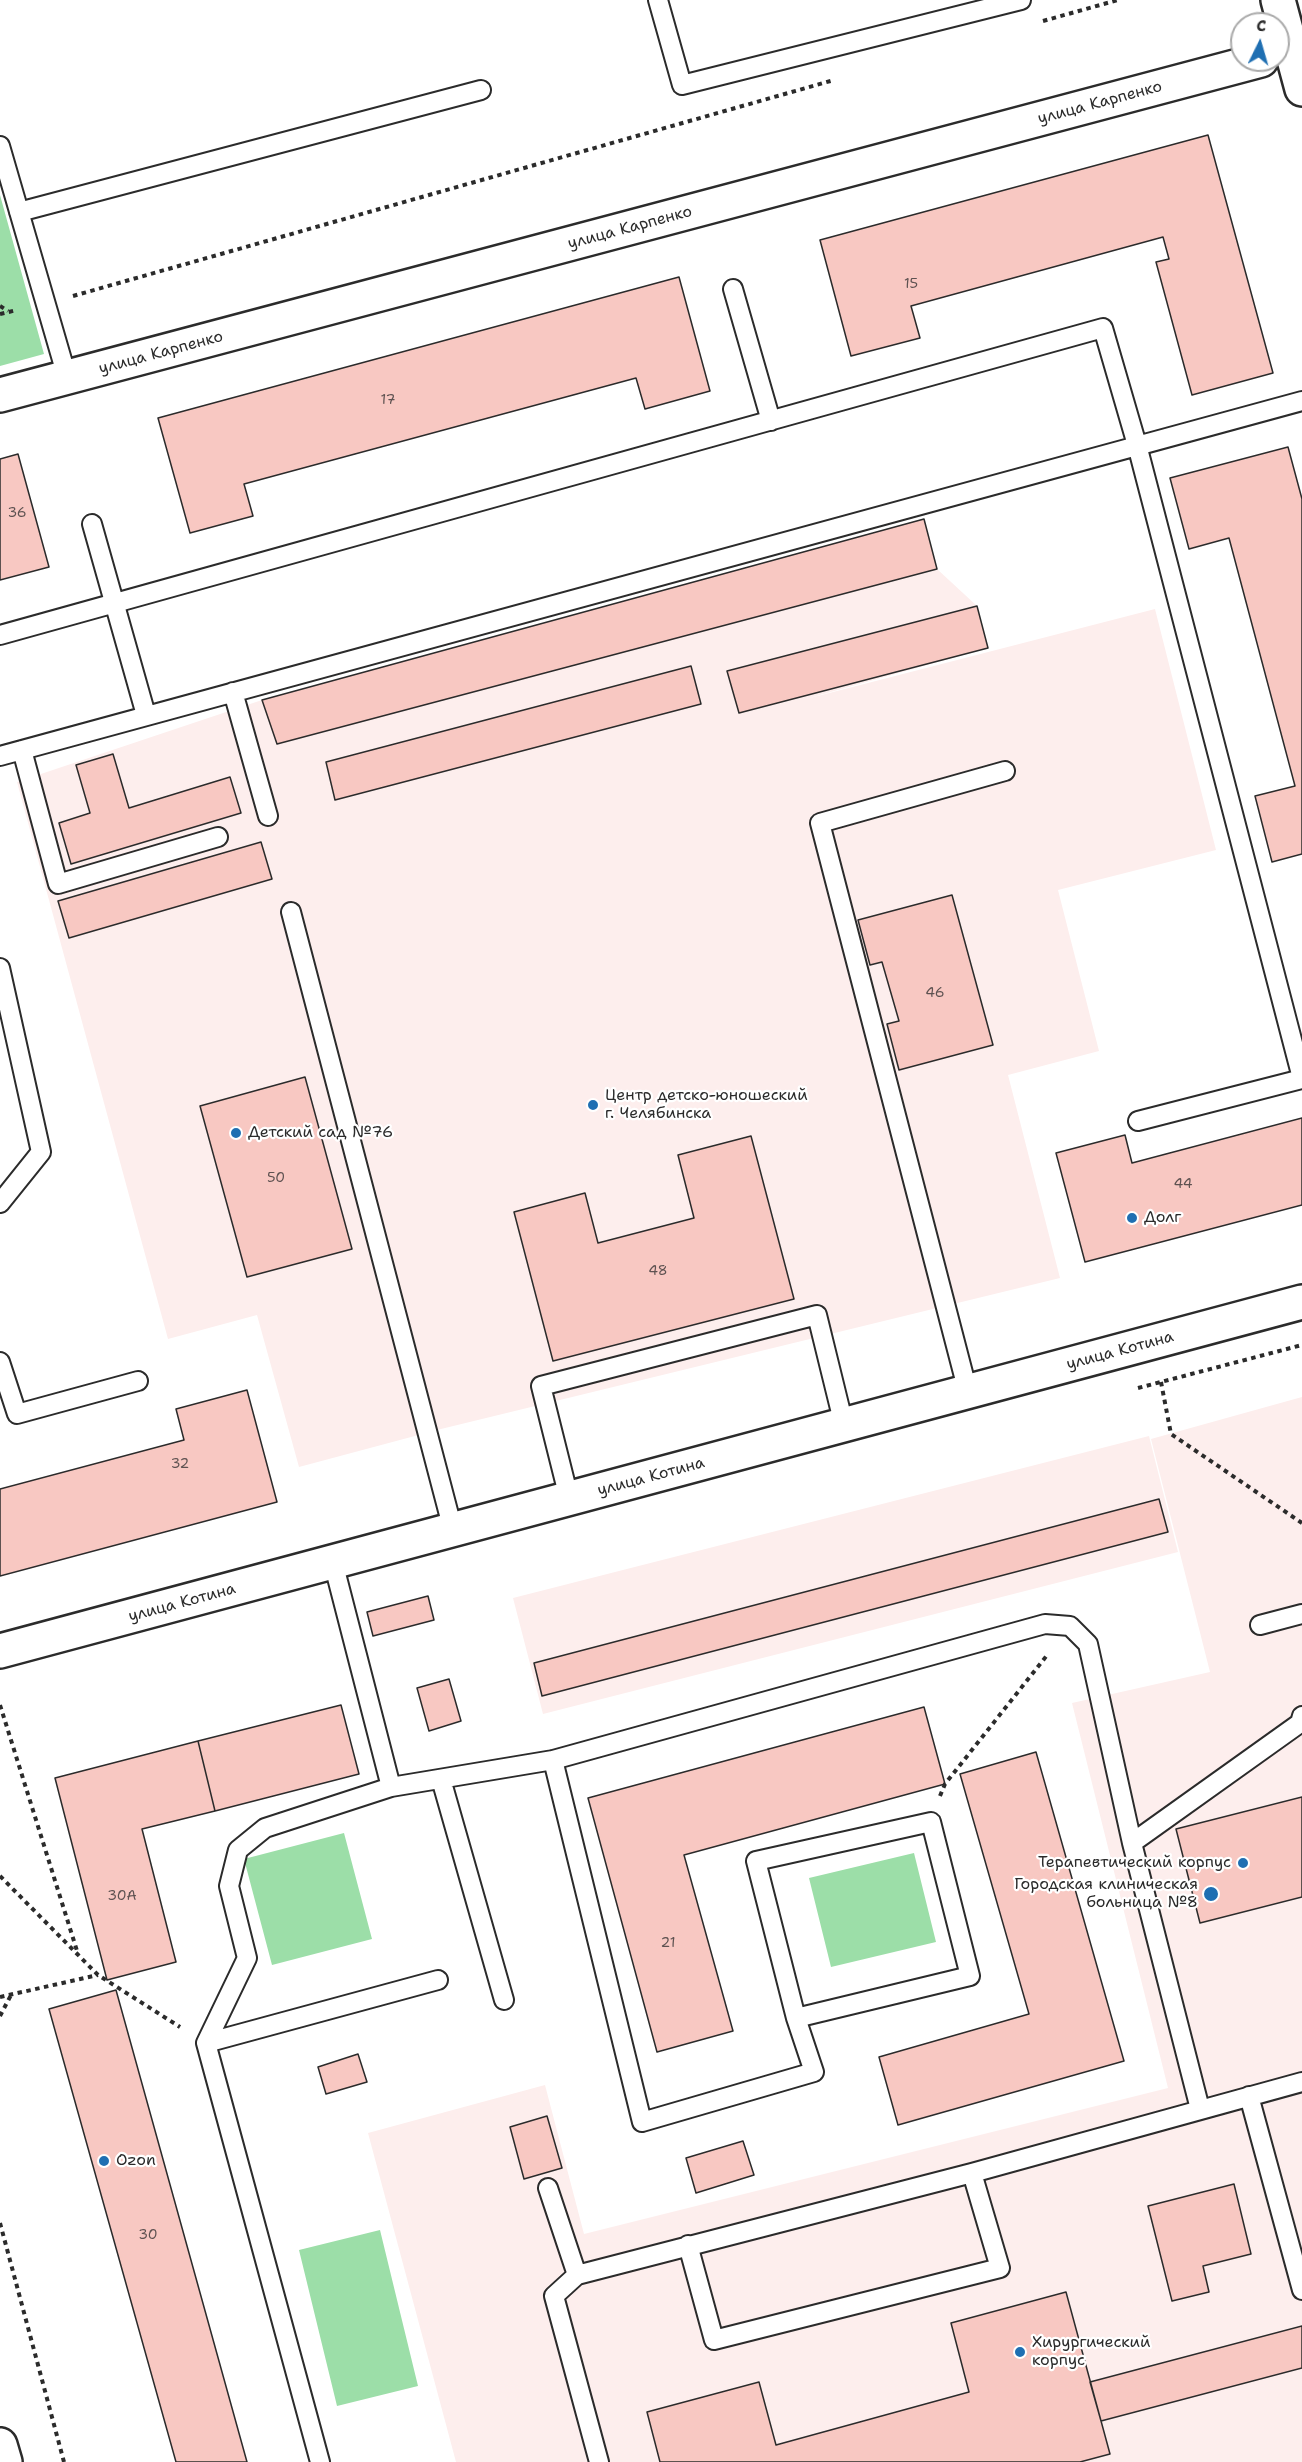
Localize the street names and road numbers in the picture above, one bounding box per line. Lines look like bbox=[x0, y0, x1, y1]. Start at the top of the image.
street label: улица Карпенко bbox=[1036, 77, 1164, 129]
street label: улица Карпенко bbox=[566, 202, 694, 254]
street label: улица Карпенко bbox=[97, 327, 225, 379]
street label: улица Котина bbox=[1064, 1327, 1176, 1375]
street label: улица Котина bbox=[595, 1453, 707, 1501]
street label: улица Котина bbox=[126, 1579, 238, 1627]

